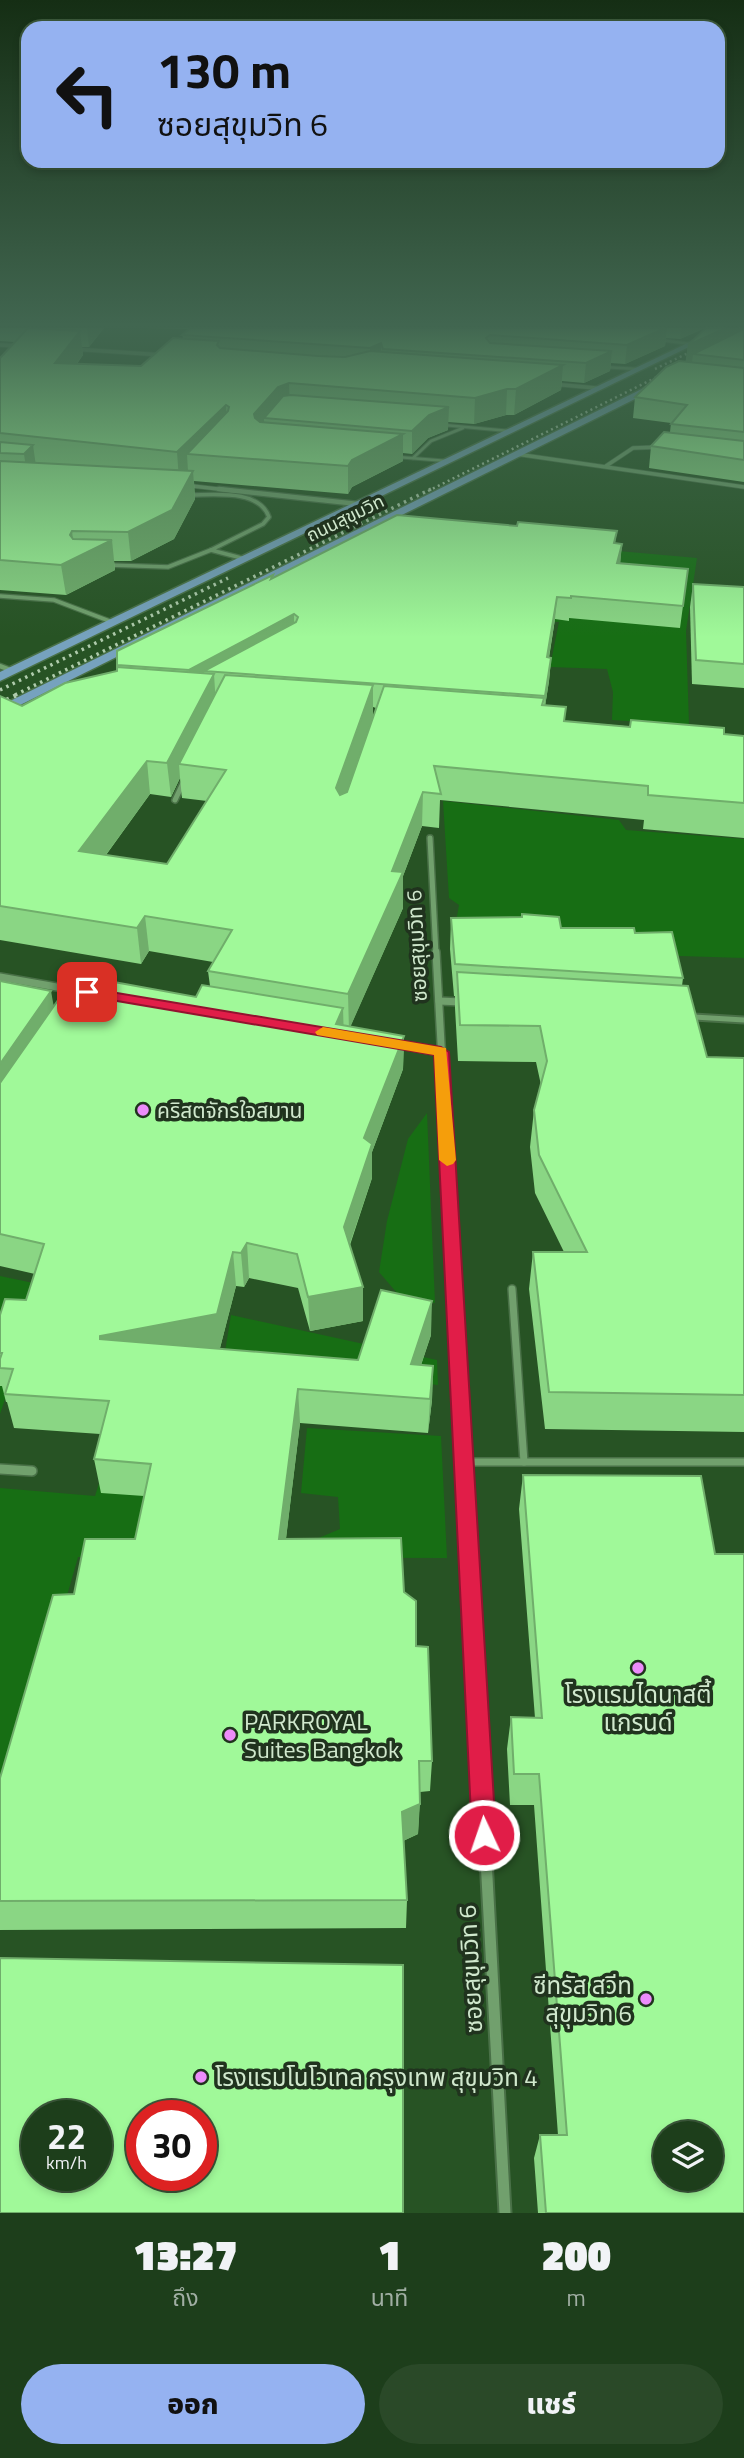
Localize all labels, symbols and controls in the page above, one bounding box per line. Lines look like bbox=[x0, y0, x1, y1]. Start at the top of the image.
text: 130 m bbox=[157, 32, 291, 107]
icon: left bbox=[42, 49, 133, 140]
text: ซอยสุขุมวิท 6 bbox=[157, 100, 328, 148]
street label: ถนนสุขุมวิท bbox=[301, 487, 389, 549]
street label: ซอยสุขุมวิท 6 bbox=[397, 889, 435, 1003]
pin bbox=[57, 962, 117, 1022]
icon: arrive bbox=[68, 973, 106, 1011]
place label: คริสตจักรใจสมาน bbox=[157, 1094, 302, 1126]
marker: คริสตจักรใจสมาน bbox=[135, 1102, 151, 1118]
marker: โรงแรมไดนาสตี้ แกรนด์ bbox=[630, 1660, 646, 1676]
place label: โรงแรมไดนาสตี้ แกรนด์ bbox=[565, 1676, 711, 1740]
place label: PARKROYAL Suites Bangkok bbox=[244, 1703, 400, 1767]
marker: PARKROYAL Suites Bangkok bbox=[222, 1727, 238, 1743]
position arrow bbox=[447, 1798, 521, 1872]
street label: ซอยสุขุมวิท 6 bbox=[449, 1904, 491, 2034]
place label: ซีทรัส สวีท สุขุมวิท 6 bbox=[533, 1967, 632, 2031]
marker: ซีทรัส สวีท สุขุมวิท 6 bbox=[638, 1991, 654, 2007]
place label: โรงแรมโนโวเทล กรุงเทพ สุขุมวิท 4 bbox=[215, 2059, 538, 2095]
marker: โรงแรมโนโวเทล กรุงเทพ สุขุมวิท 4 bbox=[193, 2069, 209, 2085]
speed limit sign: 30 bbox=[126, 2100, 217, 2191]
text: 22 bbox=[47, 2109, 86, 2163]
map controls bbox=[653, 2121, 723, 2191]
button: layers bbox=[653, 2121, 723, 2191]
text: km/h bbox=[46, 2149, 87, 2176]
text: 13:27 bbox=[133, 2222, 238, 2286]
text: 1 bbox=[378, 2222, 401, 2286]
text: 200 bbox=[541, 2222, 611, 2286]
text: ถึง bbox=[172, 2280, 199, 2315]
text: นาที bbox=[371, 2280, 408, 2315]
text: m bbox=[567, 2280, 586, 2315]
button: ออก bbox=[21, 2364, 365, 2444]
button: แชร์ bbox=[379, 2364, 723, 2444]

